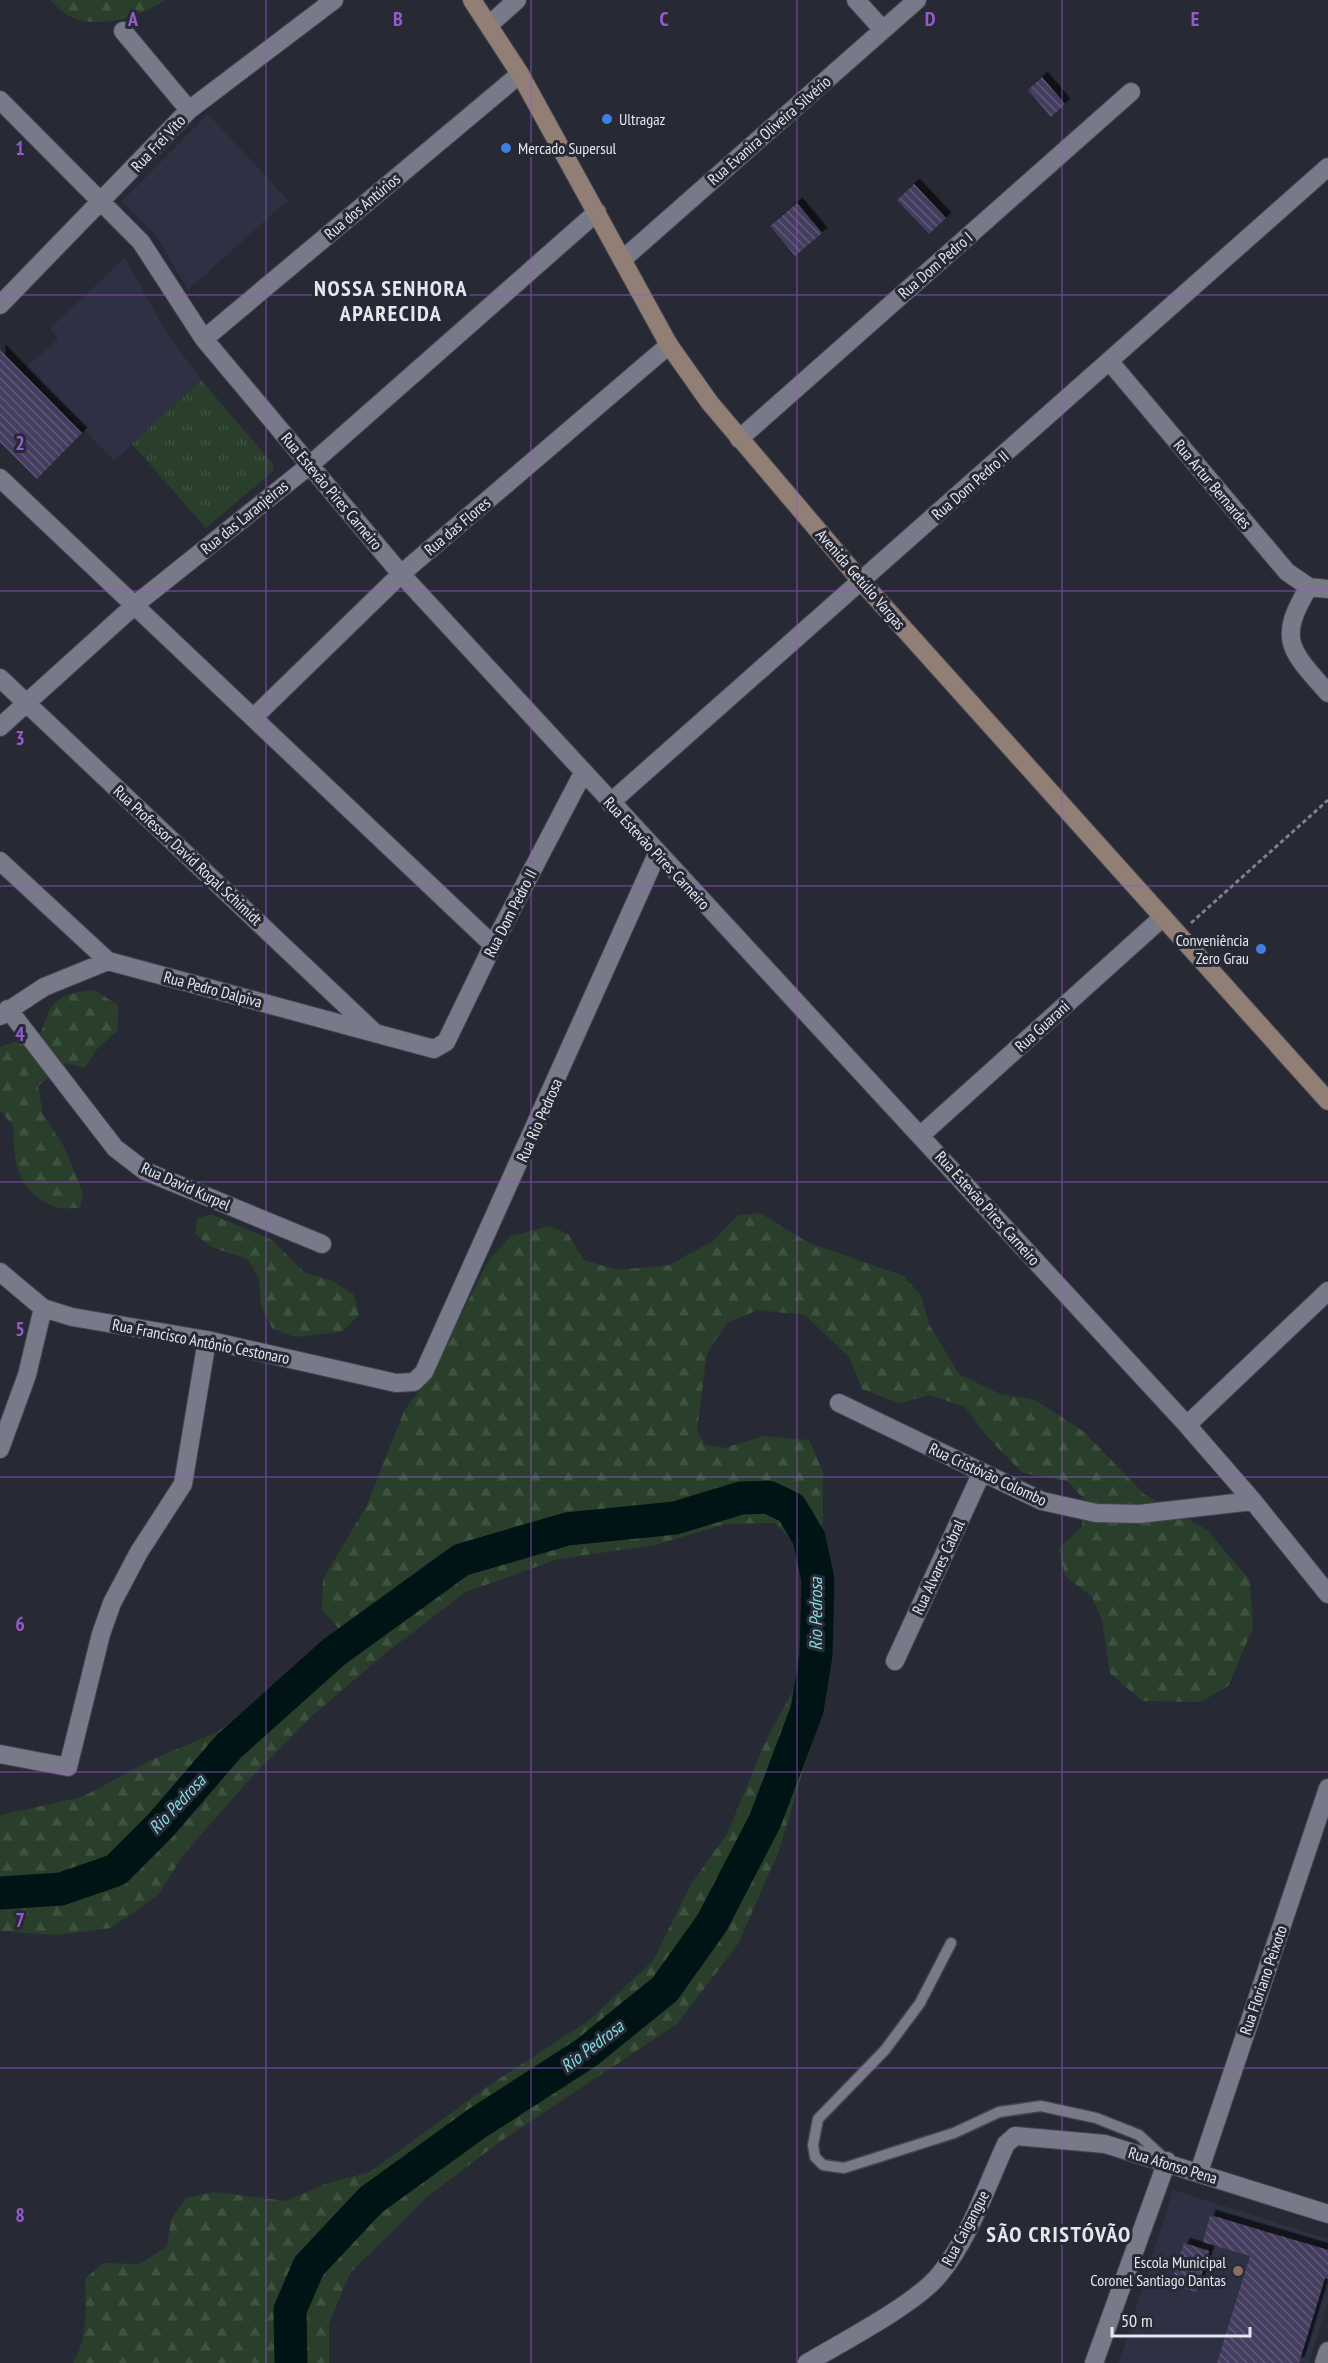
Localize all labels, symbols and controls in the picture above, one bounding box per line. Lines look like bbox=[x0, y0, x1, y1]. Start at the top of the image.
text: A bbox=[127, 6, 139, 32]
text: B bbox=[393, 6, 403, 32]
text: C bbox=[659, 6, 669, 32]
text: D bbox=[925, 6, 936, 32]
text: E bbox=[1191, 6, 1199, 32]
street label: Rua Evanira Oliveira Silvério bbox=[703, 71, 835, 189]
place label: Ultragaz bbox=[619, 109, 666, 129]
street label: Rua Frei Vito bbox=[127, 110, 189, 176]
marker: Ultragaz bbox=[600, 112, 614, 126]
text: 1 bbox=[15, 135, 25, 161]
place label: Mercado Supersul bbox=[518, 138, 617, 158]
marker: Mercado Supersul bbox=[499, 141, 513, 155]
street label: Rua dos Antúrios bbox=[320, 169, 404, 243]
street label: Rua Dom Pedro I bbox=[894, 227, 976, 303]
district label: NOSSA SENHORA APARECIDA bbox=[314, 274, 468, 327]
street label: Rua Estevão Pires Carneiro bbox=[277, 428, 387, 554]
text: 2 bbox=[15, 430, 25, 456]
street label: Rua Artur Bernardes bbox=[1170, 435, 1256, 533]
street label: Rua Dom Pedro II bbox=[927, 446, 1013, 524]
street label: Rua das Laranjeiras bbox=[196, 476, 292, 558]
street label: Rua das Flores bbox=[420, 493, 494, 559]
street label: Avenida Getúlio Vargas bbox=[812, 525, 910, 633]
text: 3 bbox=[15, 725, 25, 751]
street label: Rua Professor David Rogal Schimidt bbox=[110, 781, 267, 930]
street label: Rua Estevão Pires Carneiro bbox=[600, 792, 714, 914]
street label: Rua Dom Pedro II bbox=[479, 866, 541, 960]
place label: Conveniência Zero Grau bbox=[1176, 930, 1249, 968]
marker: Conveniência Zero Grau bbox=[1254, 942, 1268, 956]
street label: Rua Pedro Dalpiva bbox=[162, 966, 264, 1012]
street label: Rua Guarani bbox=[1010, 996, 1074, 1056]
text: 4 bbox=[15, 1021, 25, 1047]
street label: Rua Rio Pedrosa bbox=[512, 1075, 566, 1165]
street label: Rua Estevão Pires Carneiro bbox=[931, 1147, 1045, 1269]
street label: Rua David Kurpel bbox=[138, 1157, 234, 1215]
street label: Rua Francisco Antônio Cestonaro bbox=[111, 1314, 291, 1368]
text: 5 bbox=[15, 1316, 25, 1342]
street label: Rua Cristóvão Colombo bbox=[926, 1438, 1050, 1510]
street label: Rua Alvares Cabral bbox=[907, 1516, 969, 1618]
water label: Rio Pedrosa bbox=[804, 1577, 827, 1650]
text: 6 bbox=[15, 1611, 25, 1637]
water label: Rio Pedrosa bbox=[144, 1769, 211, 1839]
text: 7 bbox=[15, 1907, 25, 1933]
street label: Rua Floriano Peixoto bbox=[1235, 1923, 1291, 2037]
water label: Rio Pedrosa bbox=[556, 2014, 629, 2077]
street label: Rua Afonso Pena bbox=[1126, 2142, 1220, 2188]
street label: Rua Caigangue bbox=[937, 2187, 993, 2269]
text: 8 bbox=[15, 2202, 25, 2228]
district label: SÃO CRISTÓVÃO bbox=[986, 2220, 1132, 2248]
place label: Escola Municipal Coronel Santiago Dantas bbox=[1090, 2252, 1226, 2290]
marker: Escola Municipal Coronel Santiago Dantas bbox=[1231, 2264, 1245, 2278]
scale bar bbox=[1112, 2300, 1250, 2338]
text: 50 m bbox=[1121, 2309, 1153, 2332]

